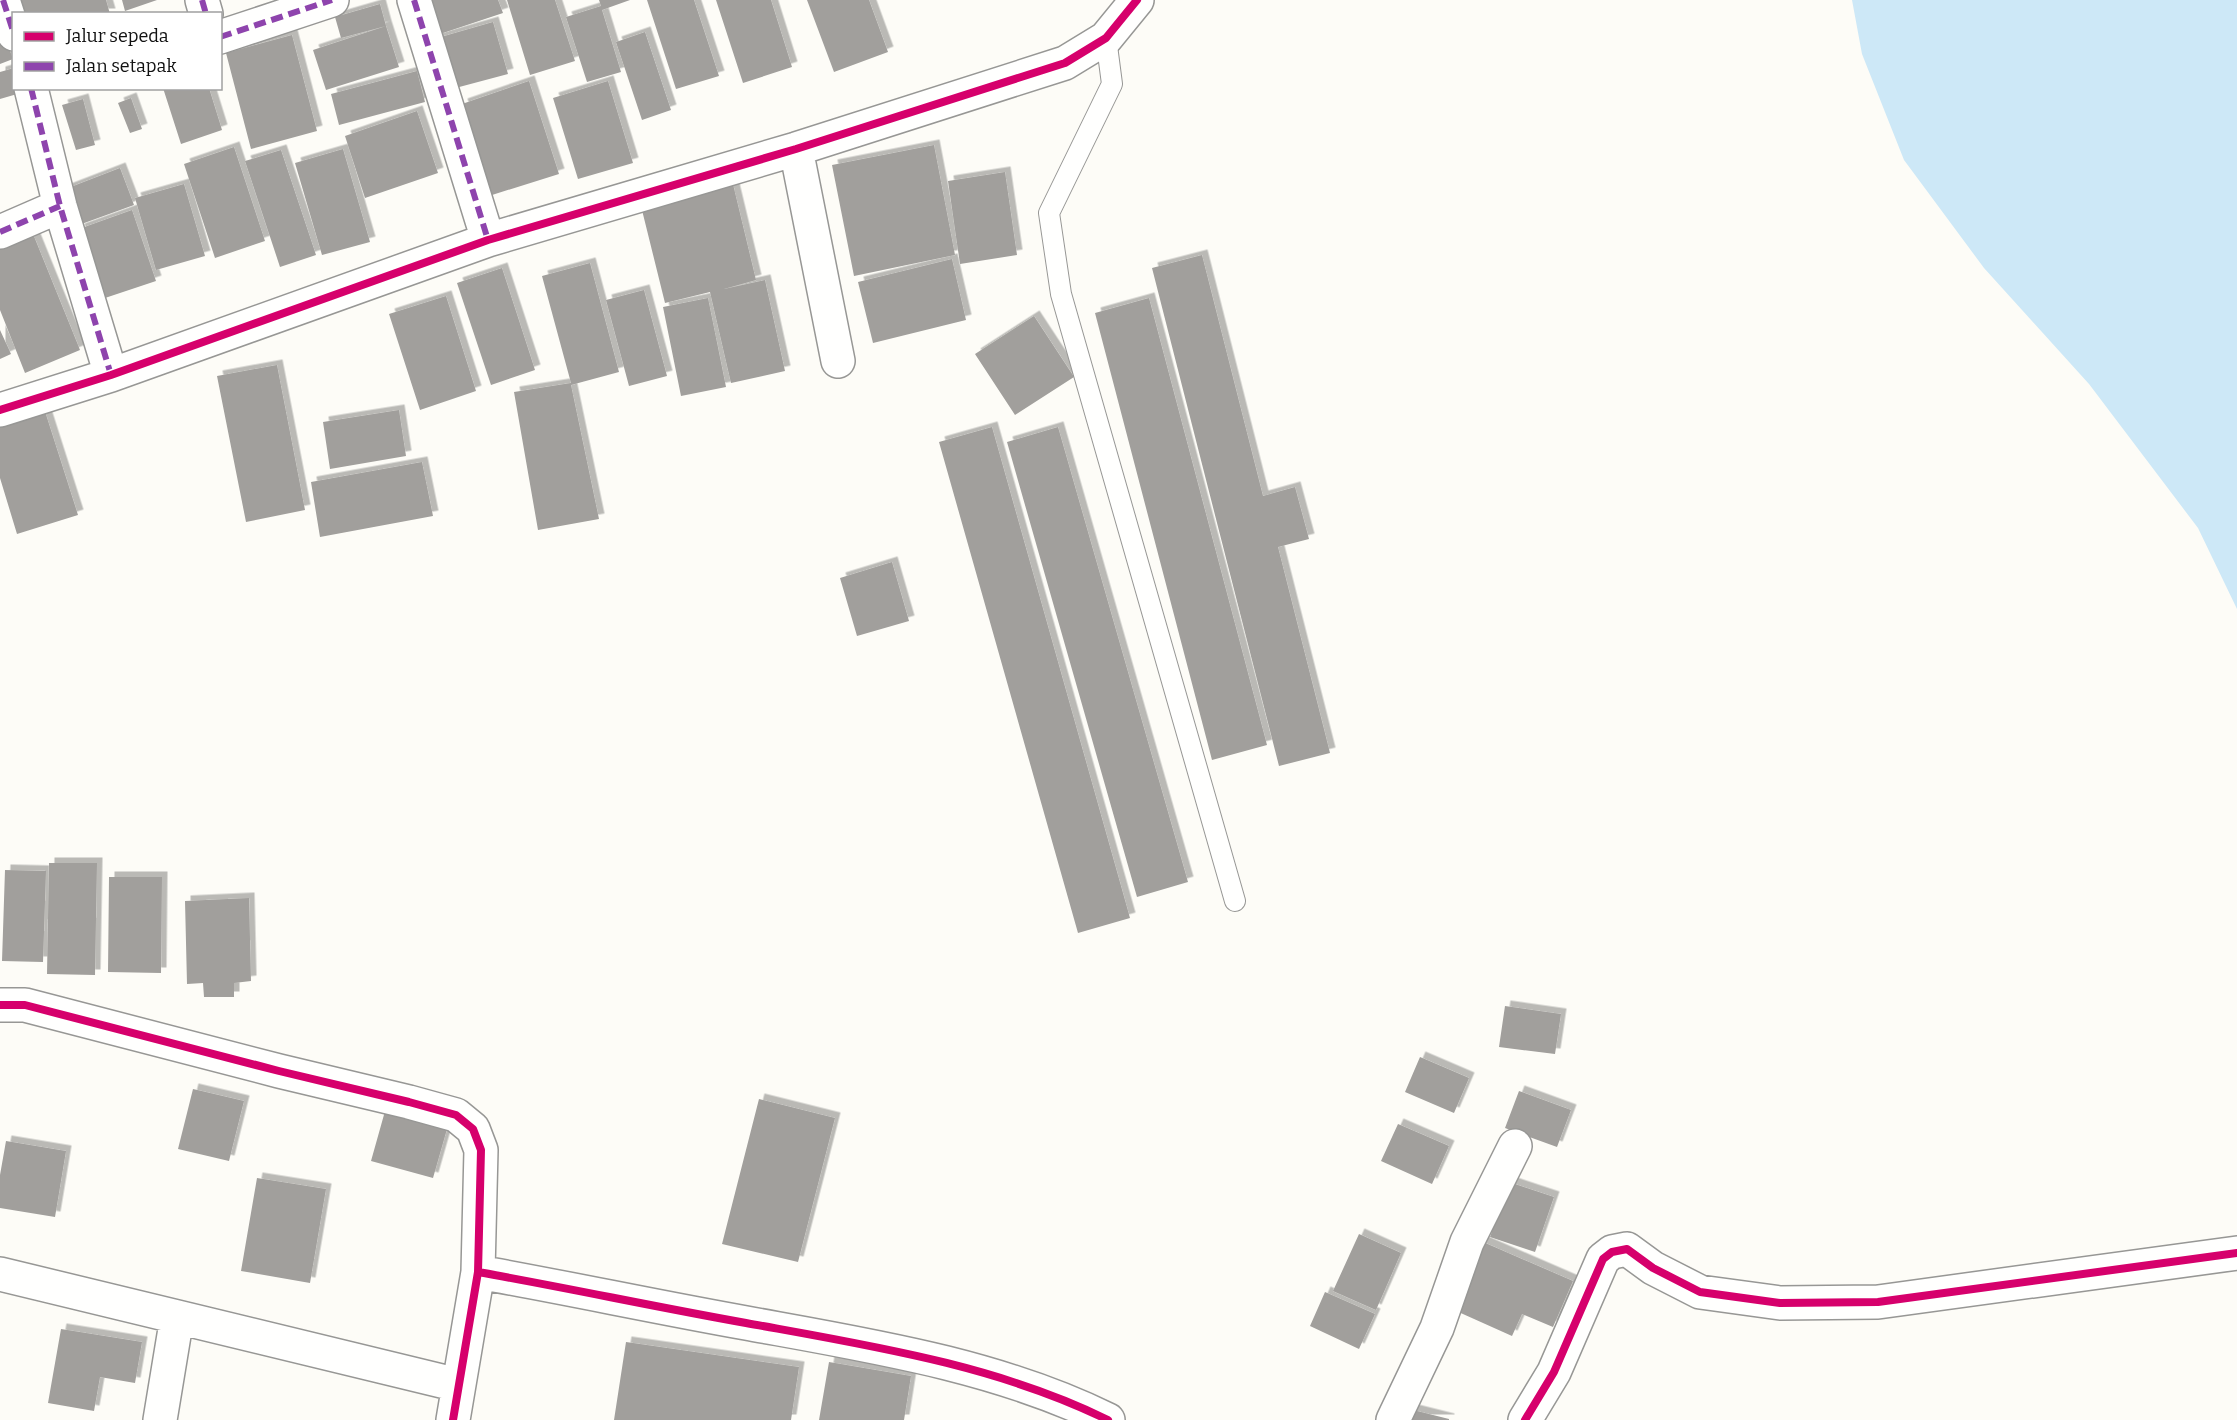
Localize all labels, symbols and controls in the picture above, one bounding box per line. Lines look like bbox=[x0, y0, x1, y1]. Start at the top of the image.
legend bbox=[12, 12, 222, 90]
text: Jalur sepeda bbox=[65, 25, 169, 47]
text: Jalan setapak bbox=[65, 55, 177, 77]

